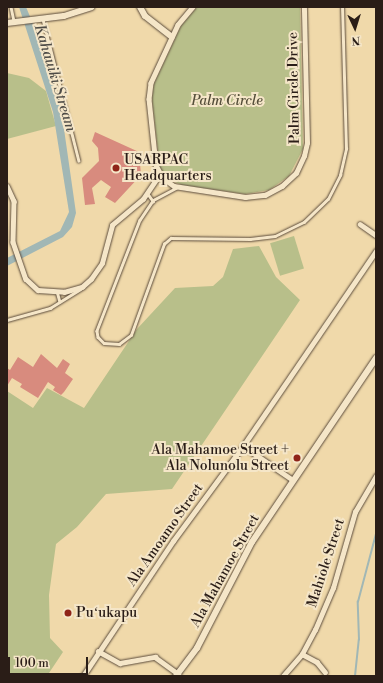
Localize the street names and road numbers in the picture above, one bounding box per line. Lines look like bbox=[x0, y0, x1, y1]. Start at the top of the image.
street label: Palm Circle Drive bbox=[285, 32, 303, 144]
street label: Ala Amoamo Street bbox=[123, 480, 207, 590]
street label: Ala Mahamoe Street bbox=[187, 512, 263, 630]
street label: Mahiole Street bbox=[304, 516, 348, 610]

